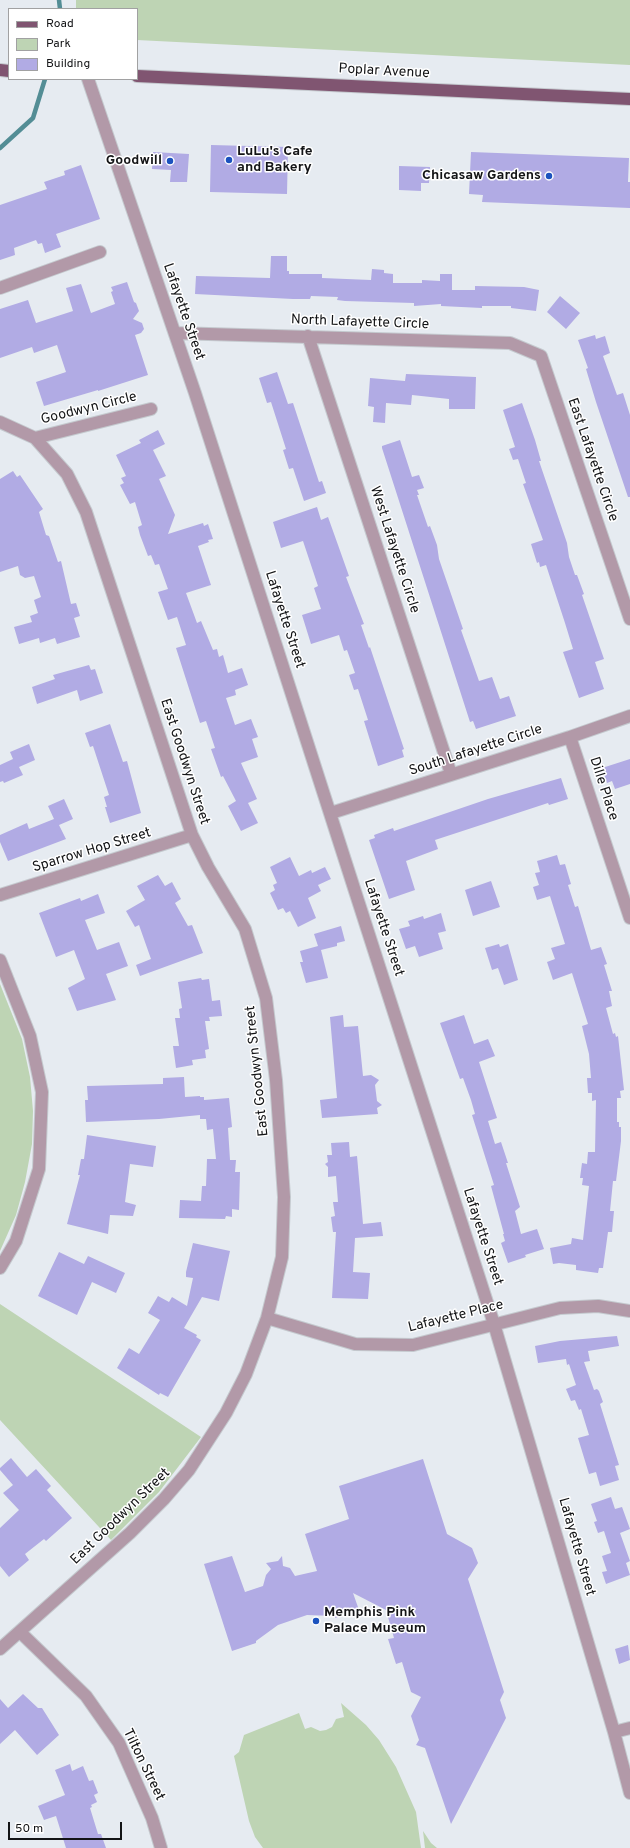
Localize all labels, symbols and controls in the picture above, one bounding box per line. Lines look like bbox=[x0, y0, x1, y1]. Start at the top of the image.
legend bbox=[8, 8, 138, 80]
text: Road bbox=[46, 16, 74, 32]
text: Park bbox=[46, 36, 71, 52]
text: Building bbox=[46, 56, 90, 72]
street label: Poplar Avenue bbox=[338, 61, 430, 83]
place label: LuLu's Cafe and Bakery bbox=[237, 144, 313, 176]
place label: Goodwill bbox=[106, 153, 162, 169]
marker: LuLu's Cafe and Bakery bbox=[224, 155, 234, 165]
marker: Goodwill bbox=[165, 156, 175, 166]
place label: Chicasaw Gardens bbox=[422, 168, 541, 184]
marker: Chicasaw Gardens bbox=[544, 171, 554, 181]
street label: Lafayette Street bbox=[159, 261, 207, 363]
street label: North Lafayette Circle bbox=[291, 312, 429, 334]
street label: Goodwyn Circle bbox=[39, 389, 139, 429]
street label: East Lafayette Circle bbox=[563, 396, 621, 524]
street label: West Lafayette Circle bbox=[366, 484, 422, 616]
street label: Lafayette Street bbox=[260, 569, 308, 671]
street label: East Goodwyn Street bbox=[156, 697, 212, 827]
street label: South Lafayette Circle bbox=[407, 722, 545, 780]
street label: Dille Place bbox=[585, 755, 621, 823]
street label: Sparrow Hop Street bbox=[31, 825, 153, 877]
street label: Lafayette Street bbox=[359, 877, 407, 979]
street label: East Goodwyn Street bbox=[243, 1005, 273, 1137]
street label: Lafayette Street bbox=[458, 1186, 506, 1288]
street label: Lafayette Place bbox=[407, 1297, 505, 1337]
street label: East Goodwyn Street bbox=[68, 1465, 174, 1569]
street label: Lafayette Street bbox=[554, 1496, 598, 1598]
place label: Memphis Pink Palace Museum bbox=[324, 1605, 426, 1638]
marker: Memphis Pink Palace Museum bbox=[311, 1616, 321, 1626]
street label: Tilton Street bbox=[118, 1726, 168, 1804]
scale bar bbox=[10, 1814, 124, 1840]
text: 50 m bbox=[15, 1821, 43, 1837]

